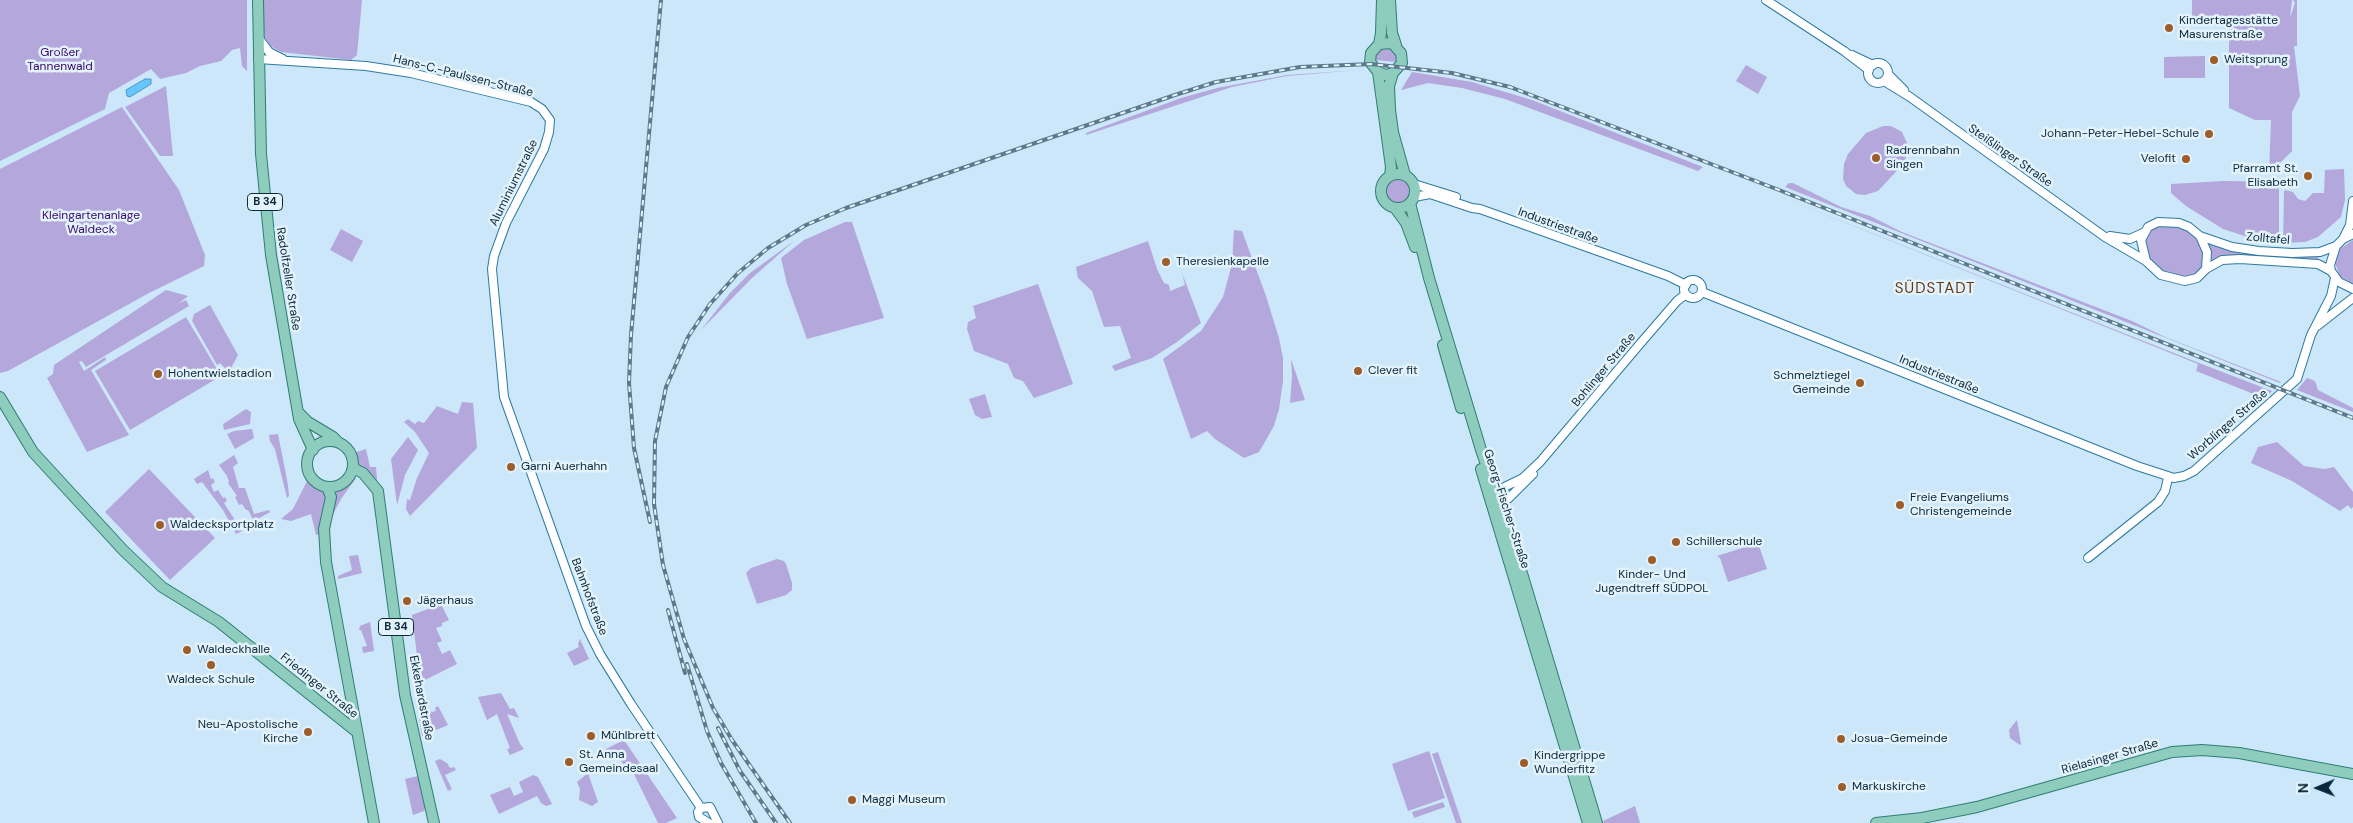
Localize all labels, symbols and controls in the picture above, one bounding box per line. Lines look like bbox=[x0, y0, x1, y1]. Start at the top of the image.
place label: Kindertagesstätte Masurenstraße bbox=[2179, 14, 2278, 42]
marker: Kindertagesstätte Masurenstraße bbox=[2163, 22, 2175, 34]
park label: Großer Tannenwald bbox=[27, 46, 93, 74]
street label: Hans-C.-Paulssen-Straße bbox=[391, 52, 535, 100]
place label: Weitsprung bbox=[2224, 53, 2288, 67]
marker: Weitsprung bbox=[2208, 54, 2220, 66]
street label: Steißlinger Straße bbox=[1965, 122, 2055, 190]
place label: Johann-Peter-Hebel-Schule bbox=[2041, 127, 2199, 141]
marker: Johann-Peter-Hebel-Schule bbox=[2203, 128, 2215, 140]
street label: Aluminiumstraße bbox=[487, 137, 541, 229]
place label: Radrennbahn Singen bbox=[1886, 144, 1960, 172]
marker: Radrennbahn Singen bbox=[1870, 152, 1882, 164]
place label: Velofit bbox=[2141, 152, 2176, 166]
marker: Velofit bbox=[2180, 153, 2192, 165]
place label: Pfarramt St. Elisabeth bbox=[2233, 162, 2298, 190]
marker: Pfarramt St. Elisabeth bbox=[2302, 170, 2314, 182]
road number: B 34 bbox=[248, 193, 282, 210]
street label: Industriestraße bbox=[1516, 205, 1600, 247]
park label: Kleingartenanlage Waldeck bbox=[42, 209, 140, 237]
street label: Radolfzeller Straße bbox=[273, 226, 303, 332]
street label: Zolltafel bbox=[2246, 230, 2290, 248]
place label: Theresienkapelle bbox=[1176, 255, 1269, 269]
marker: Theresienkapelle bbox=[1160, 256, 1172, 268]
district label: SÜDSTADT bbox=[1894, 280, 1976, 298]
street label: Bohlinger Straße bbox=[1569, 330, 1639, 410]
street label: Industriestraße bbox=[1897, 352, 1981, 398]
place label: Clever fit bbox=[1368, 364, 1418, 378]
marker: Clever fit bbox=[1352, 365, 1364, 377]
place label: Hohentwielstadion bbox=[168, 367, 272, 381]
marker: Hohentwielstadion bbox=[152, 368, 164, 380]
place label: Schmelztiegel Gemeinde bbox=[1773, 369, 1850, 397]
marker: Schmelztiegel Gemeinde bbox=[1854, 377, 1866, 389]
street label: Worblinger Straße bbox=[2185, 387, 2271, 463]
street label: Georg-Fischer-Straße bbox=[1480, 448, 1532, 570]
place label: Garni Auerhahn bbox=[521, 460, 607, 474]
marker: Garni Auerhahn bbox=[505, 461, 517, 473]
place label: Freie Evangeliums Christengemeinde bbox=[1910, 491, 2012, 519]
marker: Freie Evangeliums Christengemeinde bbox=[1894, 499, 1906, 511]
place label: Waldecksportplatz bbox=[170, 518, 274, 532]
marker: Waldecksportplatz bbox=[154, 519, 166, 531]
place label: Schillerschule bbox=[1686, 535, 1762, 549]
marker: Schillerschule bbox=[1670, 536, 1682, 548]
marker: Kinder- Und Jugendtreff SÜDPOL bbox=[1646, 554, 1658, 566]
street label: Bahnhofstraße bbox=[568, 556, 610, 638]
place label: Kinder- Und Jugendtreff SÜDPOL bbox=[1595, 568, 1709, 596]
place label: Jägerhaus bbox=[417, 594, 474, 608]
marker: Jägerhaus bbox=[401, 595, 413, 607]
road number: B 34 bbox=[378, 618, 414, 636]
place label: Waldeckhalle bbox=[197, 643, 270, 657]
marker: Waldeckhalle bbox=[181, 644, 193, 656]
street label: Friedinger Straße bbox=[277, 650, 361, 722]
street label: Ekkehardstraße bbox=[406, 654, 436, 742]
marker: Waldeck Schule bbox=[205, 659, 217, 671]
place label: Waldeck Schule bbox=[167, 673, 255, 687]
place label: Neu-Apostolische Kirche bbox=[198, 718, 298, 746]
marker: Neu-Apostolische Kirche bbox=[302, 726, 314, 738]
place label: Mühlbrett bbox=[601, 729, 655, 743]
marker: Mühlbrett bbox=[585, 730, 597, 742]
place label: Josua-Gemeinde bbox=[1851, 732, 1948, 746]
marker: Josua-Gemeinde bbox=[1835, 733, 1847, 745]
street label: Rielasinger Straße bbox=[2060, 736, 2160, 778]
place label: St. Anna Gemeindesaal bbox=[579, 748, 658, 776]
place label: Kindergrippe Wunderfitz bbox=[1534, 749, 1605, 777]
marker: St. Anna Gemeindesaal bbox=[563, 756, 575, 768]
marker: Kindergrippe Wunderfitz bbox=[1518, 757, 1530, 769]
north arrow bbox=[2293, 763, 2343, 813]
place label: Markuskirche bbox=[1852, 780, 1926, 794]
marker: Markuskirche bbox=[1836, 781, 1848, 793]
text: N bbox=[2294, 783, 2312, 794]
place label: Maggi Museum bbox=[862, 793, 945, 807]
marker: Maggi Museum bbox=[846, 794, 858, 806]

